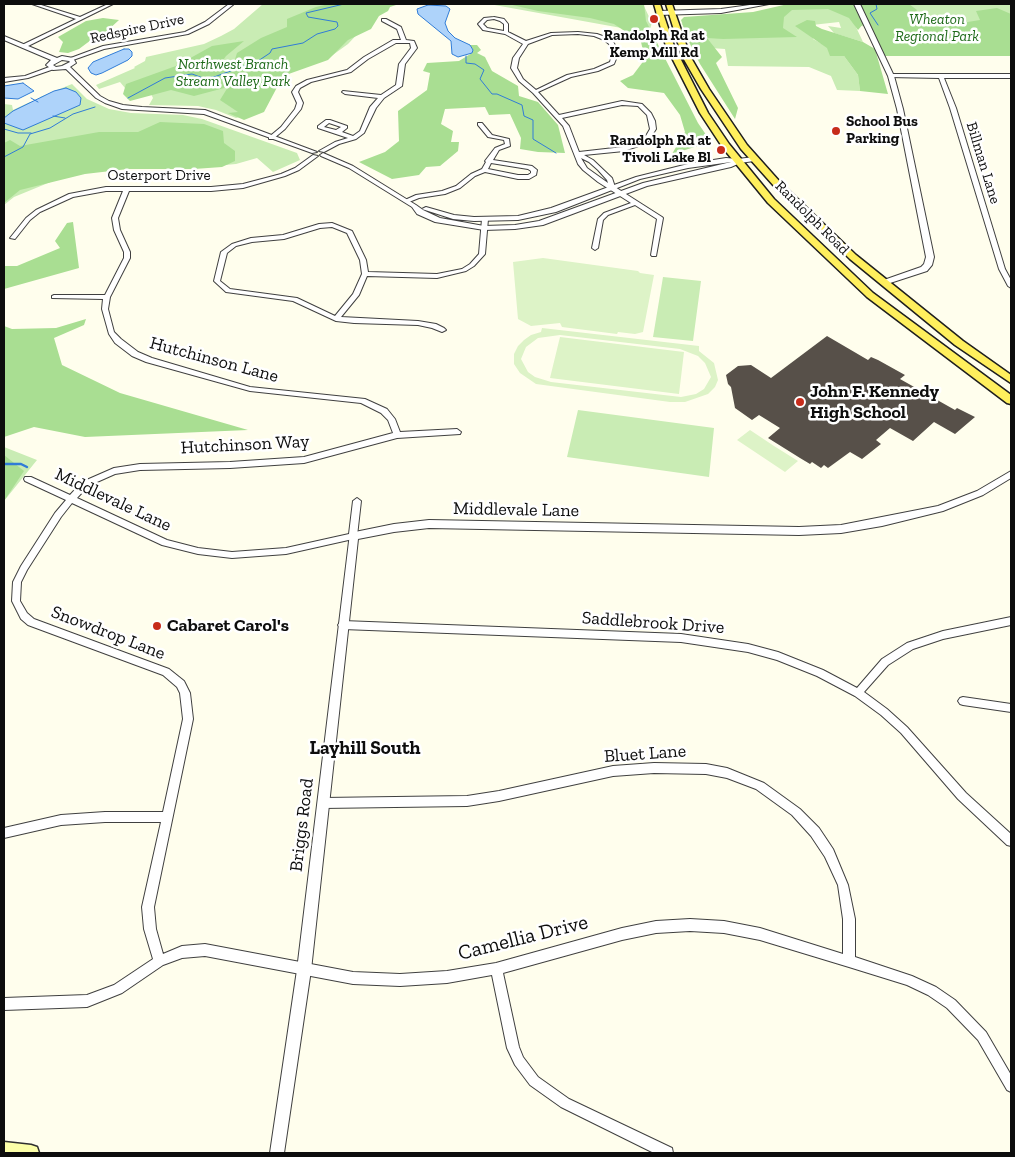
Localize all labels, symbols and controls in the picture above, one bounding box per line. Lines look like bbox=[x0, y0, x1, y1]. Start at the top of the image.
street label: Redspire Drive bbox=[88, 10, 186, 48]
park label: Wheaton Regional Park bbox=[895, 11, 979, 46]
marker: Randolph Rd at Kemp Mill Rd bbox=[648, 13, 660, 25]
place label: Randolph Rd at Kemp Mill Rd bbox=[603, 27, 705, 62]
park label: Northwest Branch Stream Valley Park bbox=[176, 56, 290, 91]
place label: School Bus Parking bbox=[846, 113, 918, 148]
street label: Billman Lane bbox=[962, 120, 1004, 206]
marker: School Bus Parking bbox=[830, 125, 842, 137]
place label: Randolph Rd at Tivoli Lake Bl bbox=[610, 132, 711, 167]
marker: Randolph Rd at Tivoli Lake Bl bbox=[715, 144, 727, 156]
street label: Osterport Drive bbox=[108, 167, 210, 185]
street label: Randolph Road bbox=[771, 177, 853, 259]
street label: Hutchinson Lane bbox=[147, 332, 281, 388]
place label: John F. Kennedy High School bbox=[810, 381, 939, 424]
marker: John F. Kennedy High School bbox=[794, 396, 806, 408]
street label: Hutchinson Way bbox=[180, 431, 310, 459]
street label: Middlevale Lane bbox=[51, 464, 175, 536]
street label: Middlevale Lane bbox=[453, 498, 579, 522]
street label: Snowdrop Lane bbox=[48, 601, 168, 665]
street label: Saddlebrook Drive bbox=[581, 607, 725, 639]
place label: Cabaret Carol's bbox=[167, 615, 289, 637]
marker: Cabaret Carol's bbox=[151, 620, 163, 632]
district label: Layhill South bbox=[310, 738, 420, 760]
street label: Bluet Lane bbox=[603, 740, 687, 768]
street label: Briggs Road bbox=[286, 777, 318, 873]
street label: Camellia Drive bbox=[455, 910, 591, 966]

